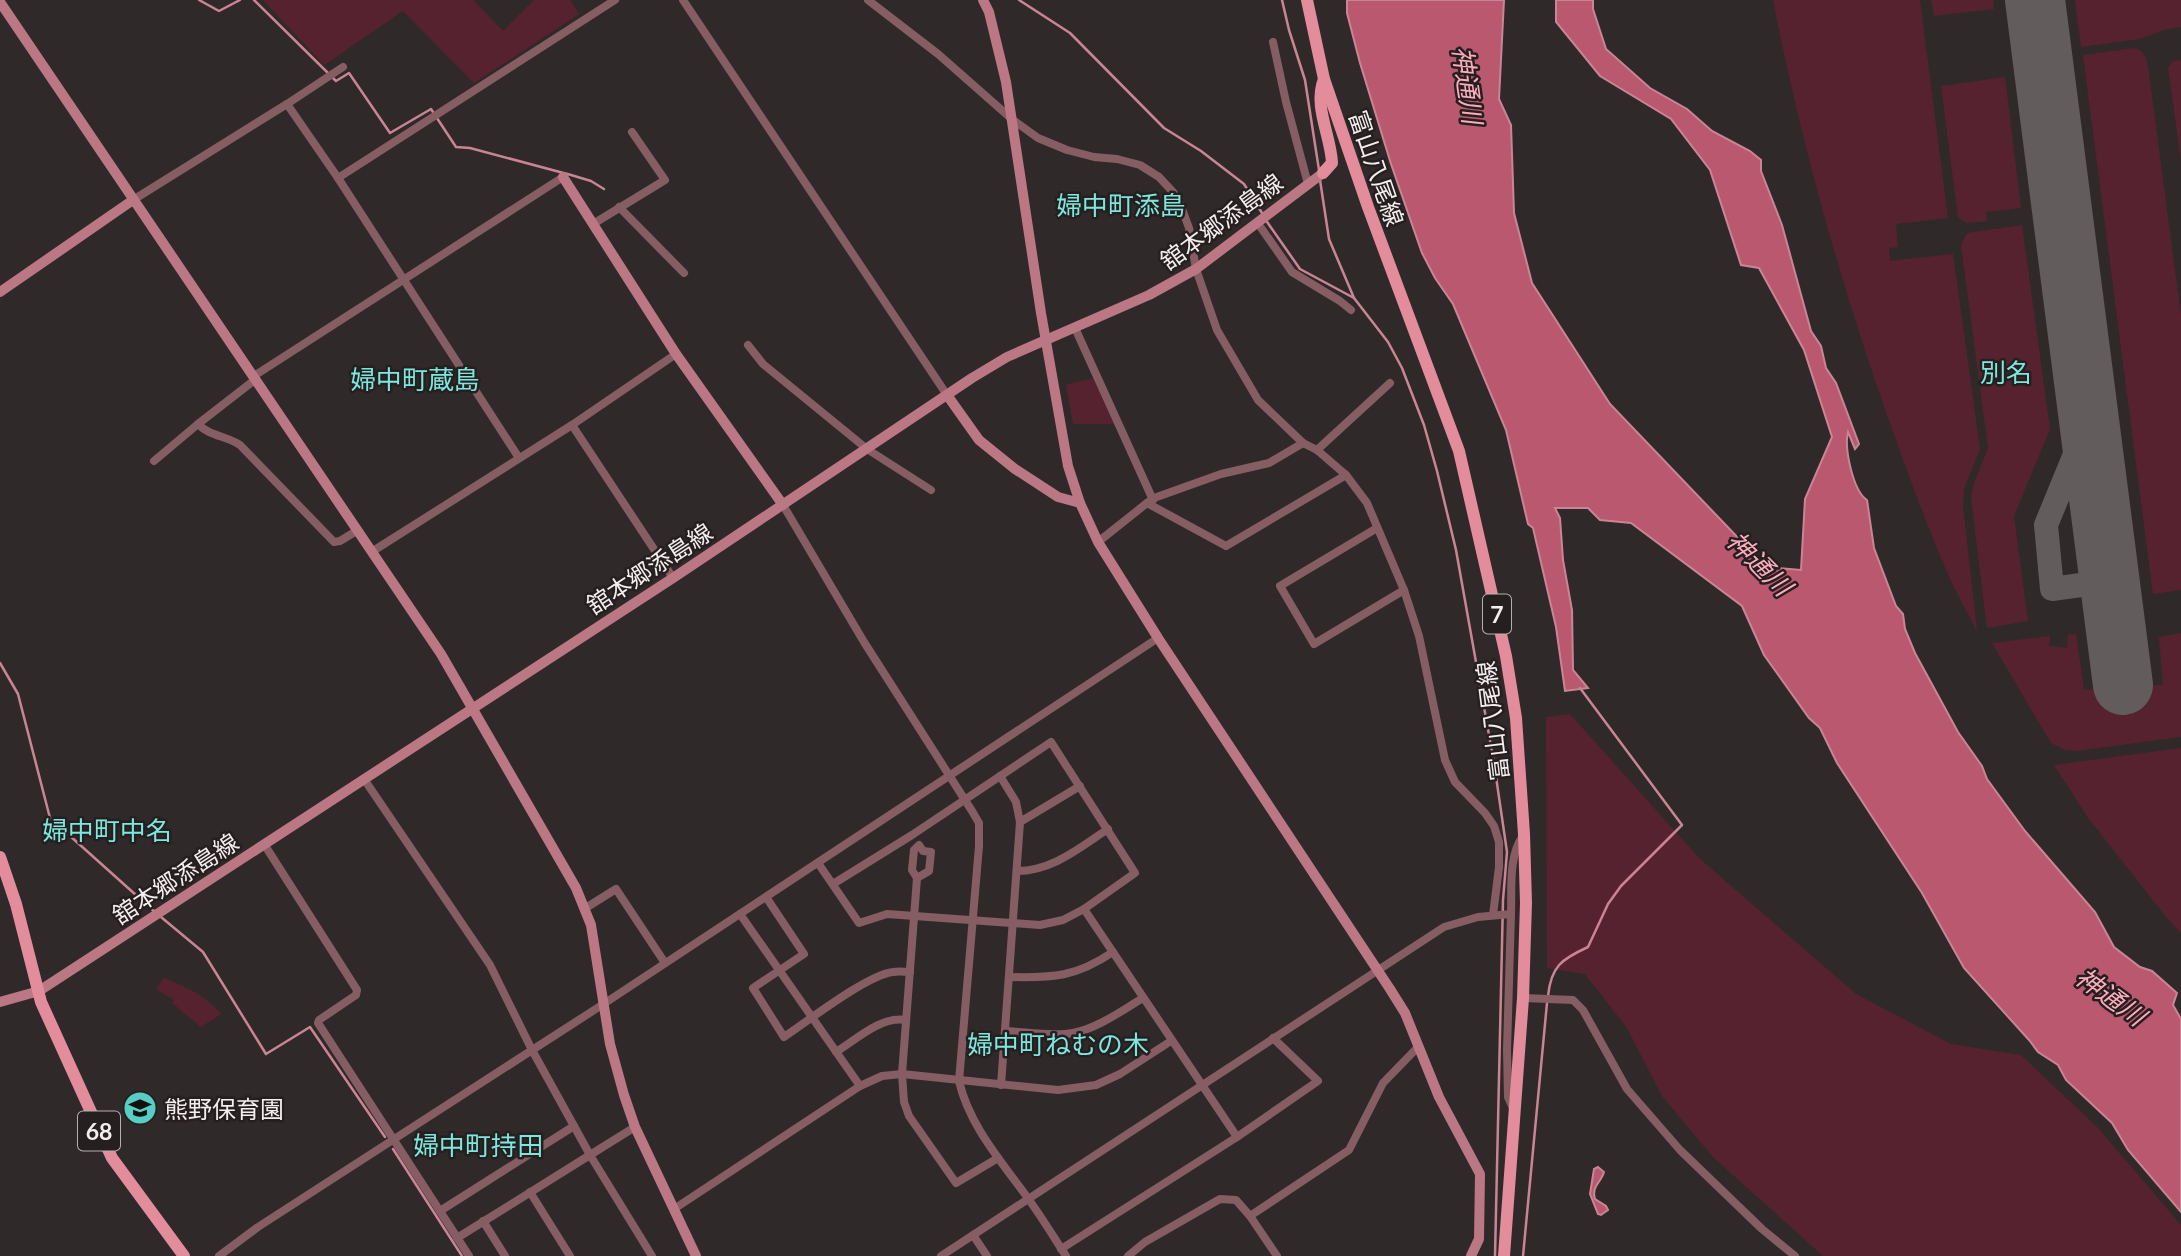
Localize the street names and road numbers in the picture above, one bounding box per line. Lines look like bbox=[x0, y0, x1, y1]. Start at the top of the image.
street label: 富山八尾線 bbox=[1344, 107, 1410, 229]
street label: 舘本郷添島線 bbox=[1154, 167, 1288, 275]
street label: 舘本郷添島線 bbox=[581, 517, 717, 619]
road number: 7 bbox=[1483, 594, 1511, 634]
street label: 富山八尾線 bbox=[1470, 660, 1514, 782]
street label: 舘本郷添島線 bbox=[107, 827, 243, 929]
road number: 68 bbox=[78, 1112, 120, 1150]

